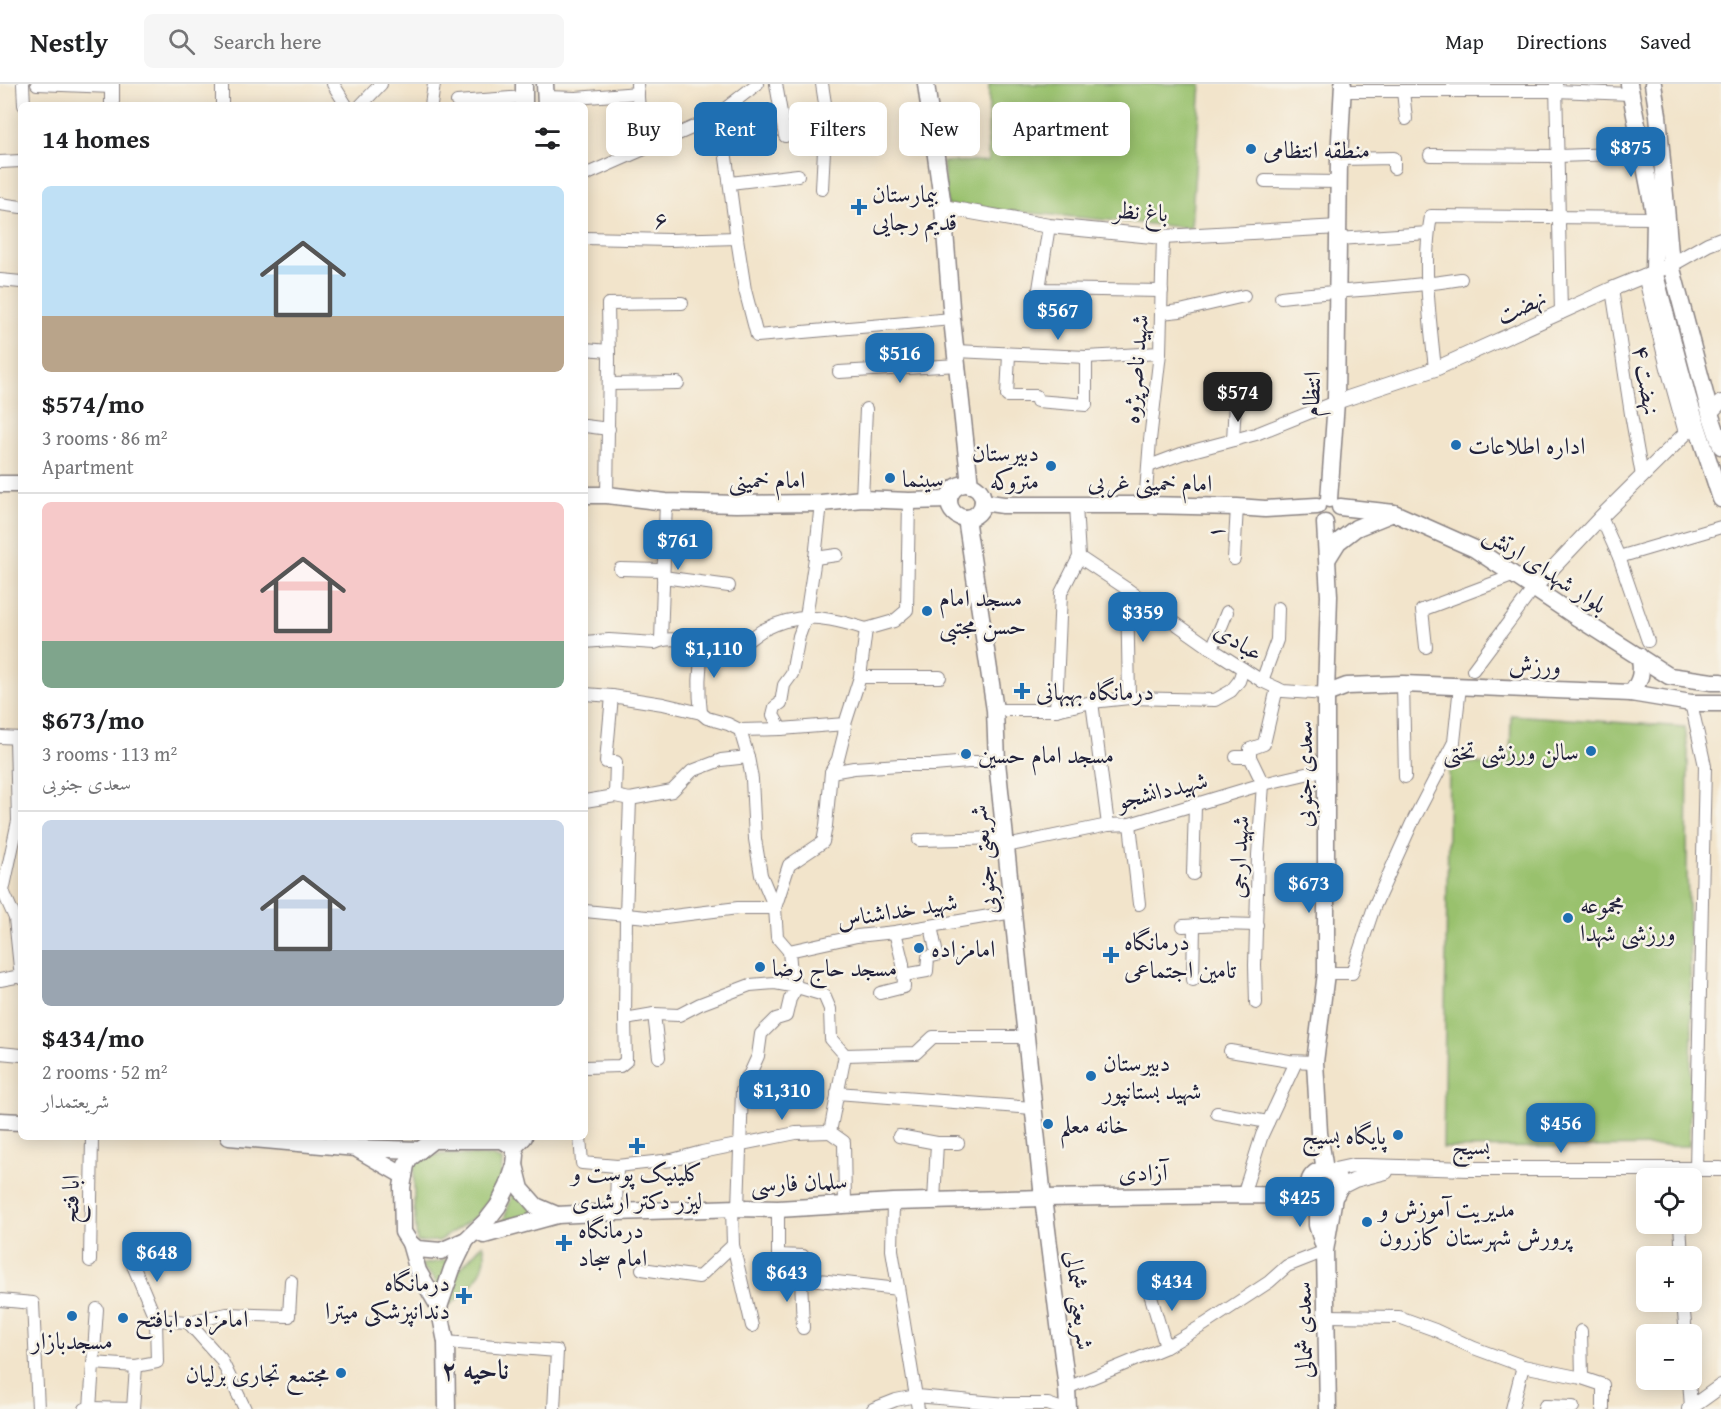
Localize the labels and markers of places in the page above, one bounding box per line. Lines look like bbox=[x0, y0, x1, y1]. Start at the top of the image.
pin: $875 bbox=[1595, 127, 1667, 178]
place label: منطقه انتظامی bbox=[1263, 132, 1370, 167]
marker: منطقه انتظامی bbox=[1244, 142, 1258, 156]
place label: بیمارستان قدیم رجایی bbox=[872, 176, 957, 243]
marker: بیمارستان قدیم رجایی bbox=[850, 198, 868, 216]
pin: $567 bbox=[1022, 290, 1094, 341]
pin: $516 bbox=[864, 333, 936, 384]
pin: $574 bbox=[1202, 372, 1274, 423]
place label: اداره اطلاعات bbox=[1468, 428, 1585, 463]
place label: دبیرستان متروکه bbox=[972, 435, 1039, 498]
marker: اداره اطلاعات bbox=[1449, 438, 1463, 452]
marker: دبیرستان متروکه bbox=[1044, 459, 1058, 473]
place label: سینما bbox=[902, 461, 944, 496]
marker: سینما bbox=[883, 471, 897, 485]
pin: $761 bbox=[642, 520, 714, 571]
place label: مسجد امام حسن مجتبی bbox=[939, 580, 1026, 646]
pin: $359 bbox=[1107, 592, 1179, 643]
marker: مسجد امام حسن مجتبی bbox=[920, 604, 934, 618]
pin: $1,110 bbox=[665, 628, 763, 679]
place label: درمانگاه بهبهانی bbox=[1036, 674, 1154, 709]
marker: درمانگاه بهبهانی bbox=[1013, 682, 1031, 700]
place label: سالن ورزشی تختی bbox=[1443, 734, 1579, 769]
place label: مسجد امام حسین bbox=[978, 737, 1114, 776]
marker: سالن ورزشی تختی bbox=[1584, 744, 1598, 758]
marker: مسجد امام حسین bbox=[959, 747, 973, 761]
pin: $673 bbox=[1273, 863, 1345, 914]
place label: مجموعه ورزشی شهدا bbox=[1580, 887, 1676, 950]
marker: مجموعه ورزشی شهدا bbox=[1561, 911, 1575, 925]
place label: درمانگاه تامین اجتماعی bbox=[1124, 924, 1236, 987]
place label: امامزاده bbox=[931, 931, 996, 966]
marker: امامزاده bbox=[912, 941, 926, 955]
marker: درمانگاه تامین اجتماعی bbox=[1102, 946, 1120, 964]
place label: مسجد حاج رضا bbox=[772, 950, 897, 989]
marker: مسجد حاج رضا bbox=[753, 960, 767, 974]
place label: دبیرستان شهید بستانپور bbox=[1101, 1045, 1202, 1108]
marker: دبیرستان شهید بستانپور bbox=[1084, 1069, 1098, 1083]
pin: $1,310 bbox=[733, 1070, 831, 1121]
pin: $456 bbox=[1525, 1103, 1597, 1154]
place label: خانه معلم bbox=[1060, 1107, 1129, 1149]
marker: خانه معلم bbox=[1041, 1117, 1055, 1131]
place label: پایگاه بسیج bbox=[1302, 1118, 1387, 1157]
marker: پایگاه بسیج bbox=[1391, 1128, 1405, 1142]
marker: کلینیک پوست و لیزر دکتر ارشدی bbox=[628, 1137, 646, 1155]
place label: کلینیک پوست و لیزر دکتر ارشدی bbox=[568, 1155, 703, 1218]
pin: $425 bbox=[1264, 1177, 1336, 1228]
place label: مدیریت آموزش و پرورش شهرستان کازرون bbox=[1376, 1191, 1574, 1254]
place label: درمانگاه امام سجاد bbox=[578, 1212, 647, 1279]
marker: مدیریت آموزش و پرورش شهرستان کازرون bbox=[1360, 1215, 1374, 1229]
pin: $648 bbox=[121, 1232, 193, 1283]
marker: درمانگاه امام سجاد bbox=[555, 1234, 573, 1252]
pin: $643 bbox=[751, 1252, 823, 1303]
pin: $434 bbox=[1136, 1261, 1208, 1312]
place label: درمانگاه دندانپزشکی میترا bbox=[325, 1265, 450, 1328]
marker: درمانگاه دندانپزشکی میترا bbox=[455, 1287, 473, 1305]
place label: امامزاده ابافتح bbox=[135, 1301, 248, 1340]
marker: مسجدبازار bbox=[65, 1309, 79, 1323]
marker: امامزاده ابافتح bbox=[116, 1311, 130, 1325]
place label: مسجدبازار bbox=[29, 1323, 113, 1358]
place label: مجتمع تجاری برلیان bbox=[186, 1356, 329, 1396]
marker: مجتمع تجاری برلیان bbox=[334, 1366, 348, 1380]

